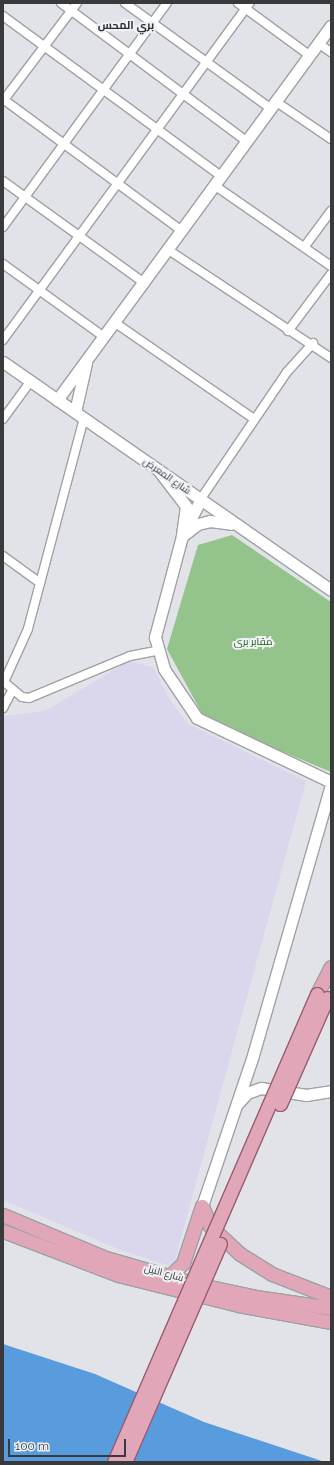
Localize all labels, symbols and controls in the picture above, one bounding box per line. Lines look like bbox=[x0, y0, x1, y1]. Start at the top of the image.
district label: بري المحس bbox=[98, 19, 154, 33]
street label: شارع المعرض bbox=[141, 455, 193, 497]
park label: مقابر برى bbox=[234, 636, 272, 648]
street label: شارع النيل bbox=[143, 1262, 185, 1284]
scale bar bbox=[10, 1431, 128, 1457]
text: 100 m bbox=[15, 1439, 49, 1453]

